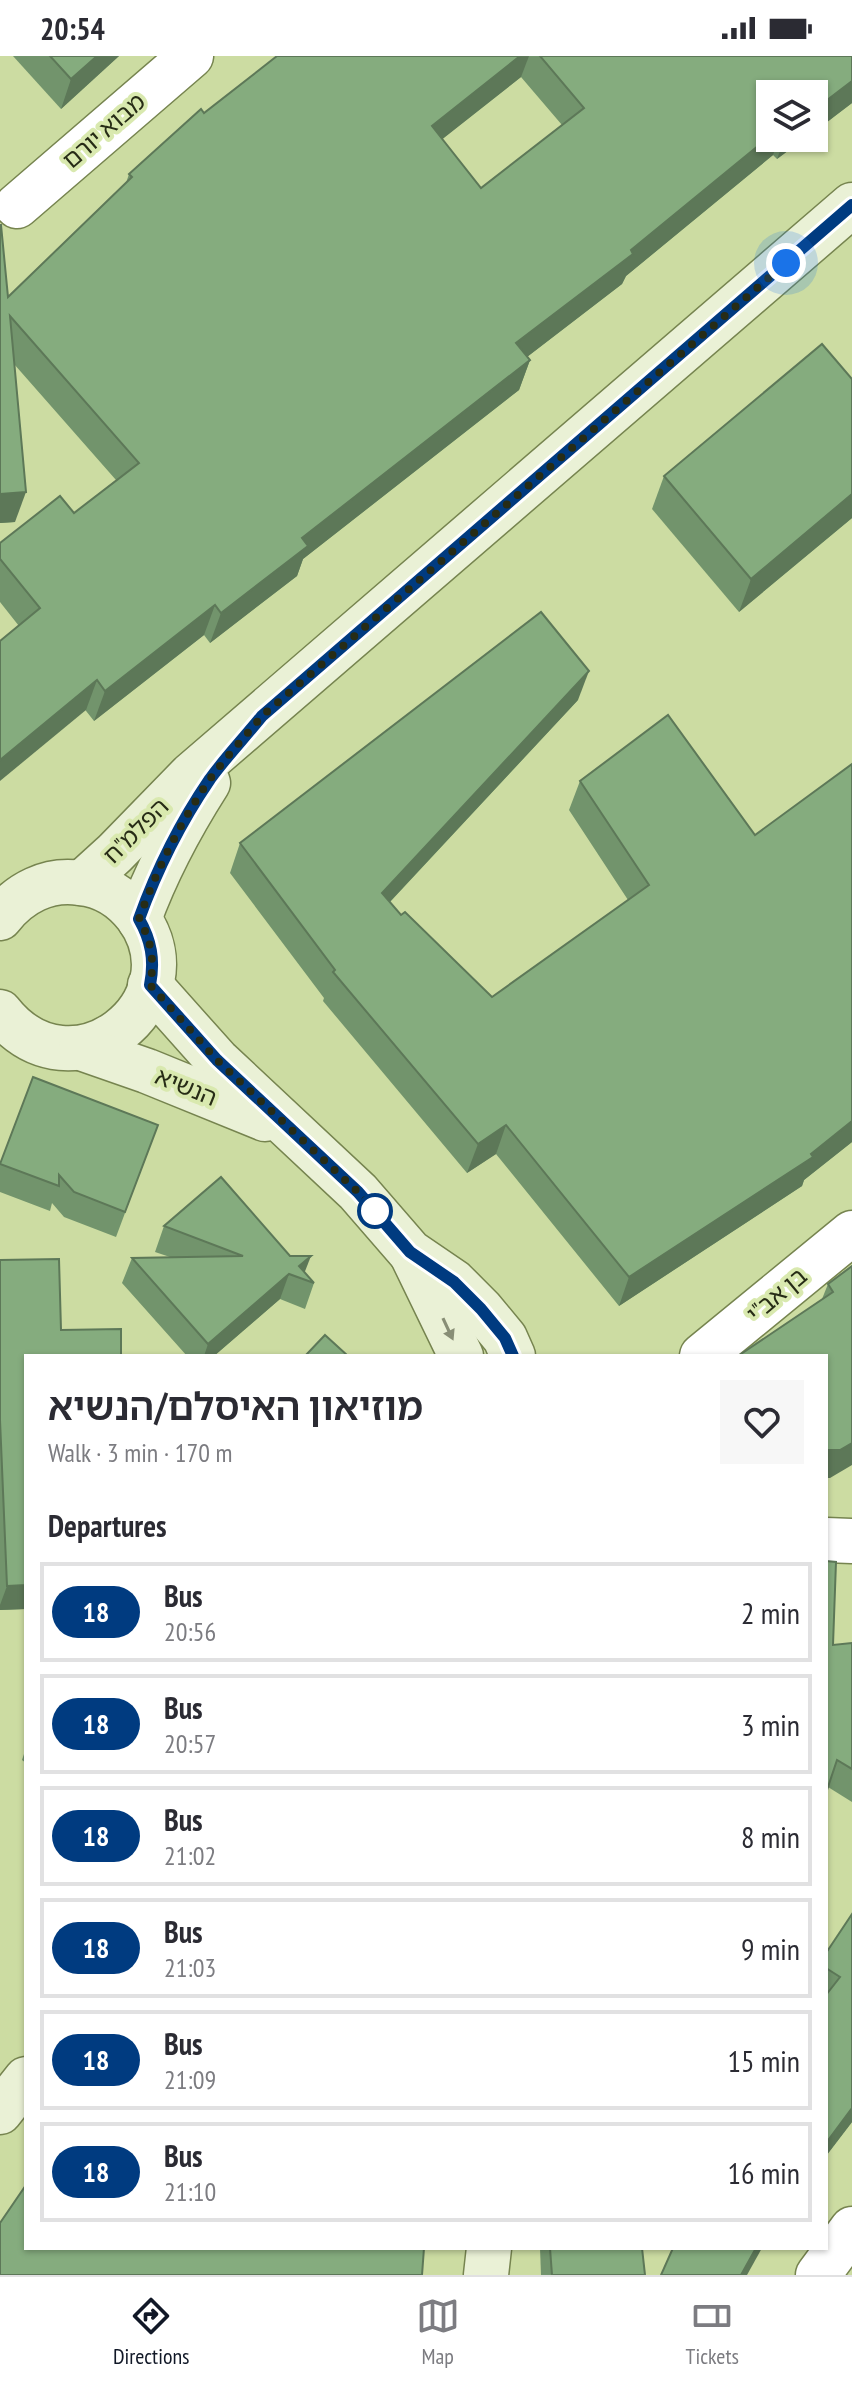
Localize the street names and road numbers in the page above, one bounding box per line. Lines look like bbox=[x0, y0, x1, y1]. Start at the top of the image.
street label: מבוא יורם bbox=[56, 86, 152, 175]
street label: הפלמ"ח bbox=[96, 791, 175, 870]
street label: הנשיא bbox=[151, 1060, 222, 1113]
street label: בן אב"י bbox=[740, 1260, 813, 1329]

